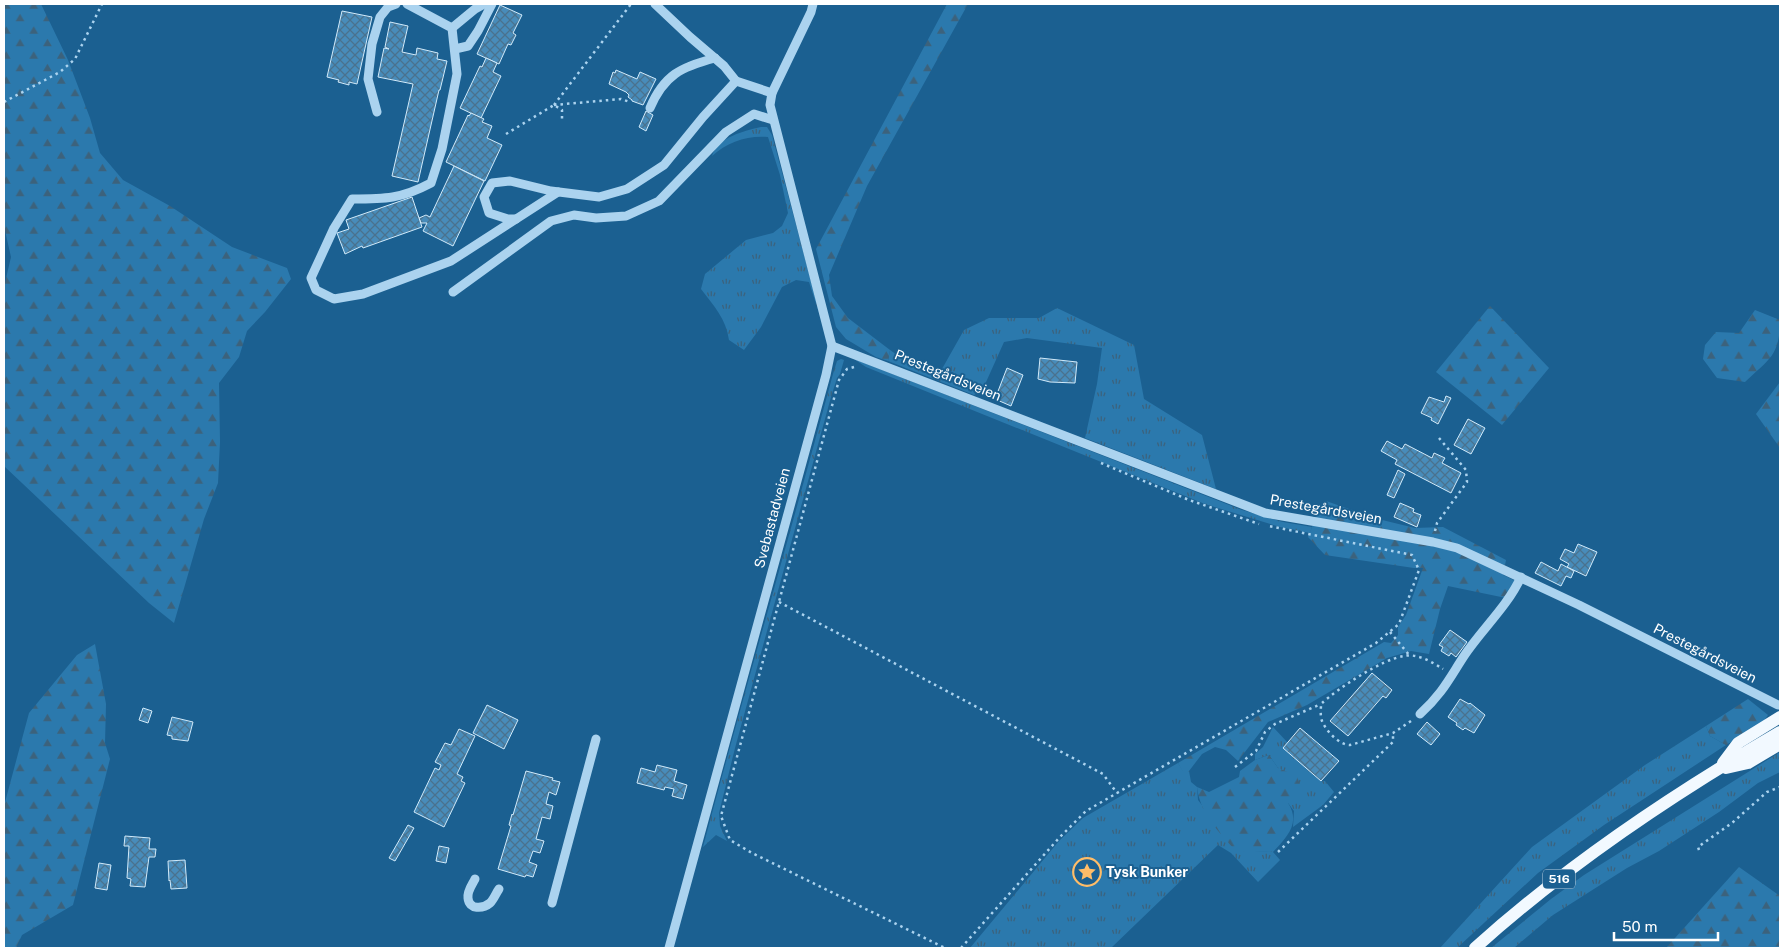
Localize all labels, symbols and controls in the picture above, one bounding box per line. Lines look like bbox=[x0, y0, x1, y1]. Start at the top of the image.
street label: Prestegårdsveien bbox=[892, 346, 1004, 404]
street label: Svebastadveien bbox=[751, 466, 793, 570]
street label: Prestegårdsveien bbox=[1269, 491, 1383, 527]
street label: Prestegårdsveien bbox=[1651, 620, 1759, 686]
place icon: Tysk Bunker bbox=[1072, 857, 1102, 887]
place label: Tysk Bunker bbox=[1106, 864, 1188, 880]
road number: 516 bbox=[1543, 870, 1575, 889]
scale bar bbox=[1614, 910, 1718, 942]
text: 50 m bbox=[1622, 918, 1657, 935]

